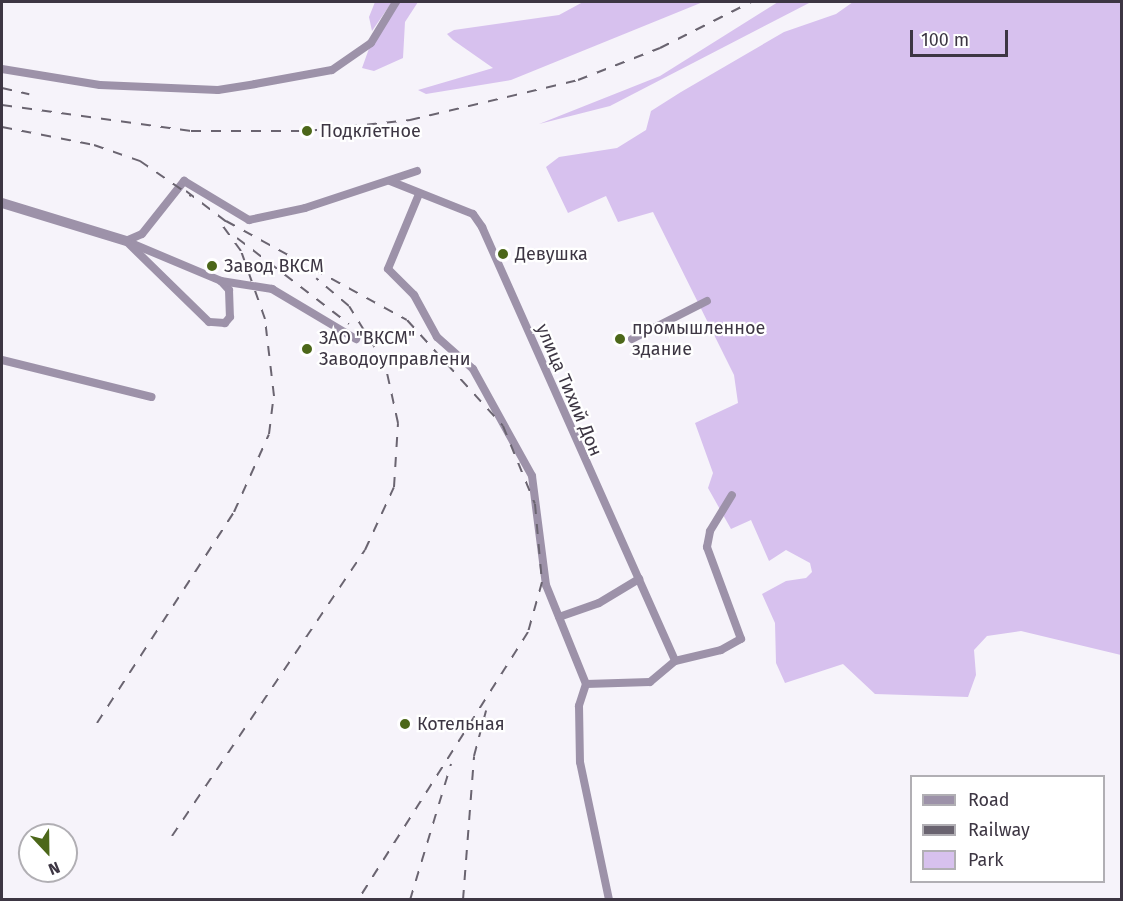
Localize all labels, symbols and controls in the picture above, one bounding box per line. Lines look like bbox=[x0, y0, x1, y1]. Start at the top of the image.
scale bar bbox=[913, 18, 1010, 56]
text: 100 m bbox=[921, 29, 969, 51]
place label: Подклетное bbox=[320, 120, 421, 142]
marker: Подклетное bbox=[298, 122, 316, 140]
place label: Девушка bbox=[515, 243, 588, 265]
marker: Девушка bbox=[496, 247, 510, 261]
place label: Завод ВКСМ bbox=[224, 255, 324, 277]
marker: Завод ВКСМ bbox=[205, 259, 219, 273]
place label: промышленное здание bbox=[632, 318, 765, 360]
street label: улица Тихий Дон bbox=[531, 321, 607, 459]
place label: ЗАО "ВКСМ" Заводоуправлени bbox=[319, 328, 470, 370]
marker: промышленное здание bbox=[613, 332, 627, 346]
marker: ЗАО "ВКСМ" Заводоуправлени bbox=[300, 342, 314, 356]
place label: Котельная bbox=[417, 713, 505, 735]
marker: Котельная bbox=[398, 717, 412, 731]
legend bbox=[910, 775, 1105, 883]
text: Road bbox=[968, 789, 1010, 811]
text: Railway bbox=[968, 819, 1030, 841]
north arrow bbox=[18, 823, 78, 883]
text: Park bbox=[968, 849, 1003, 871]
text: N bbox=[46, 858, 63, 879]

